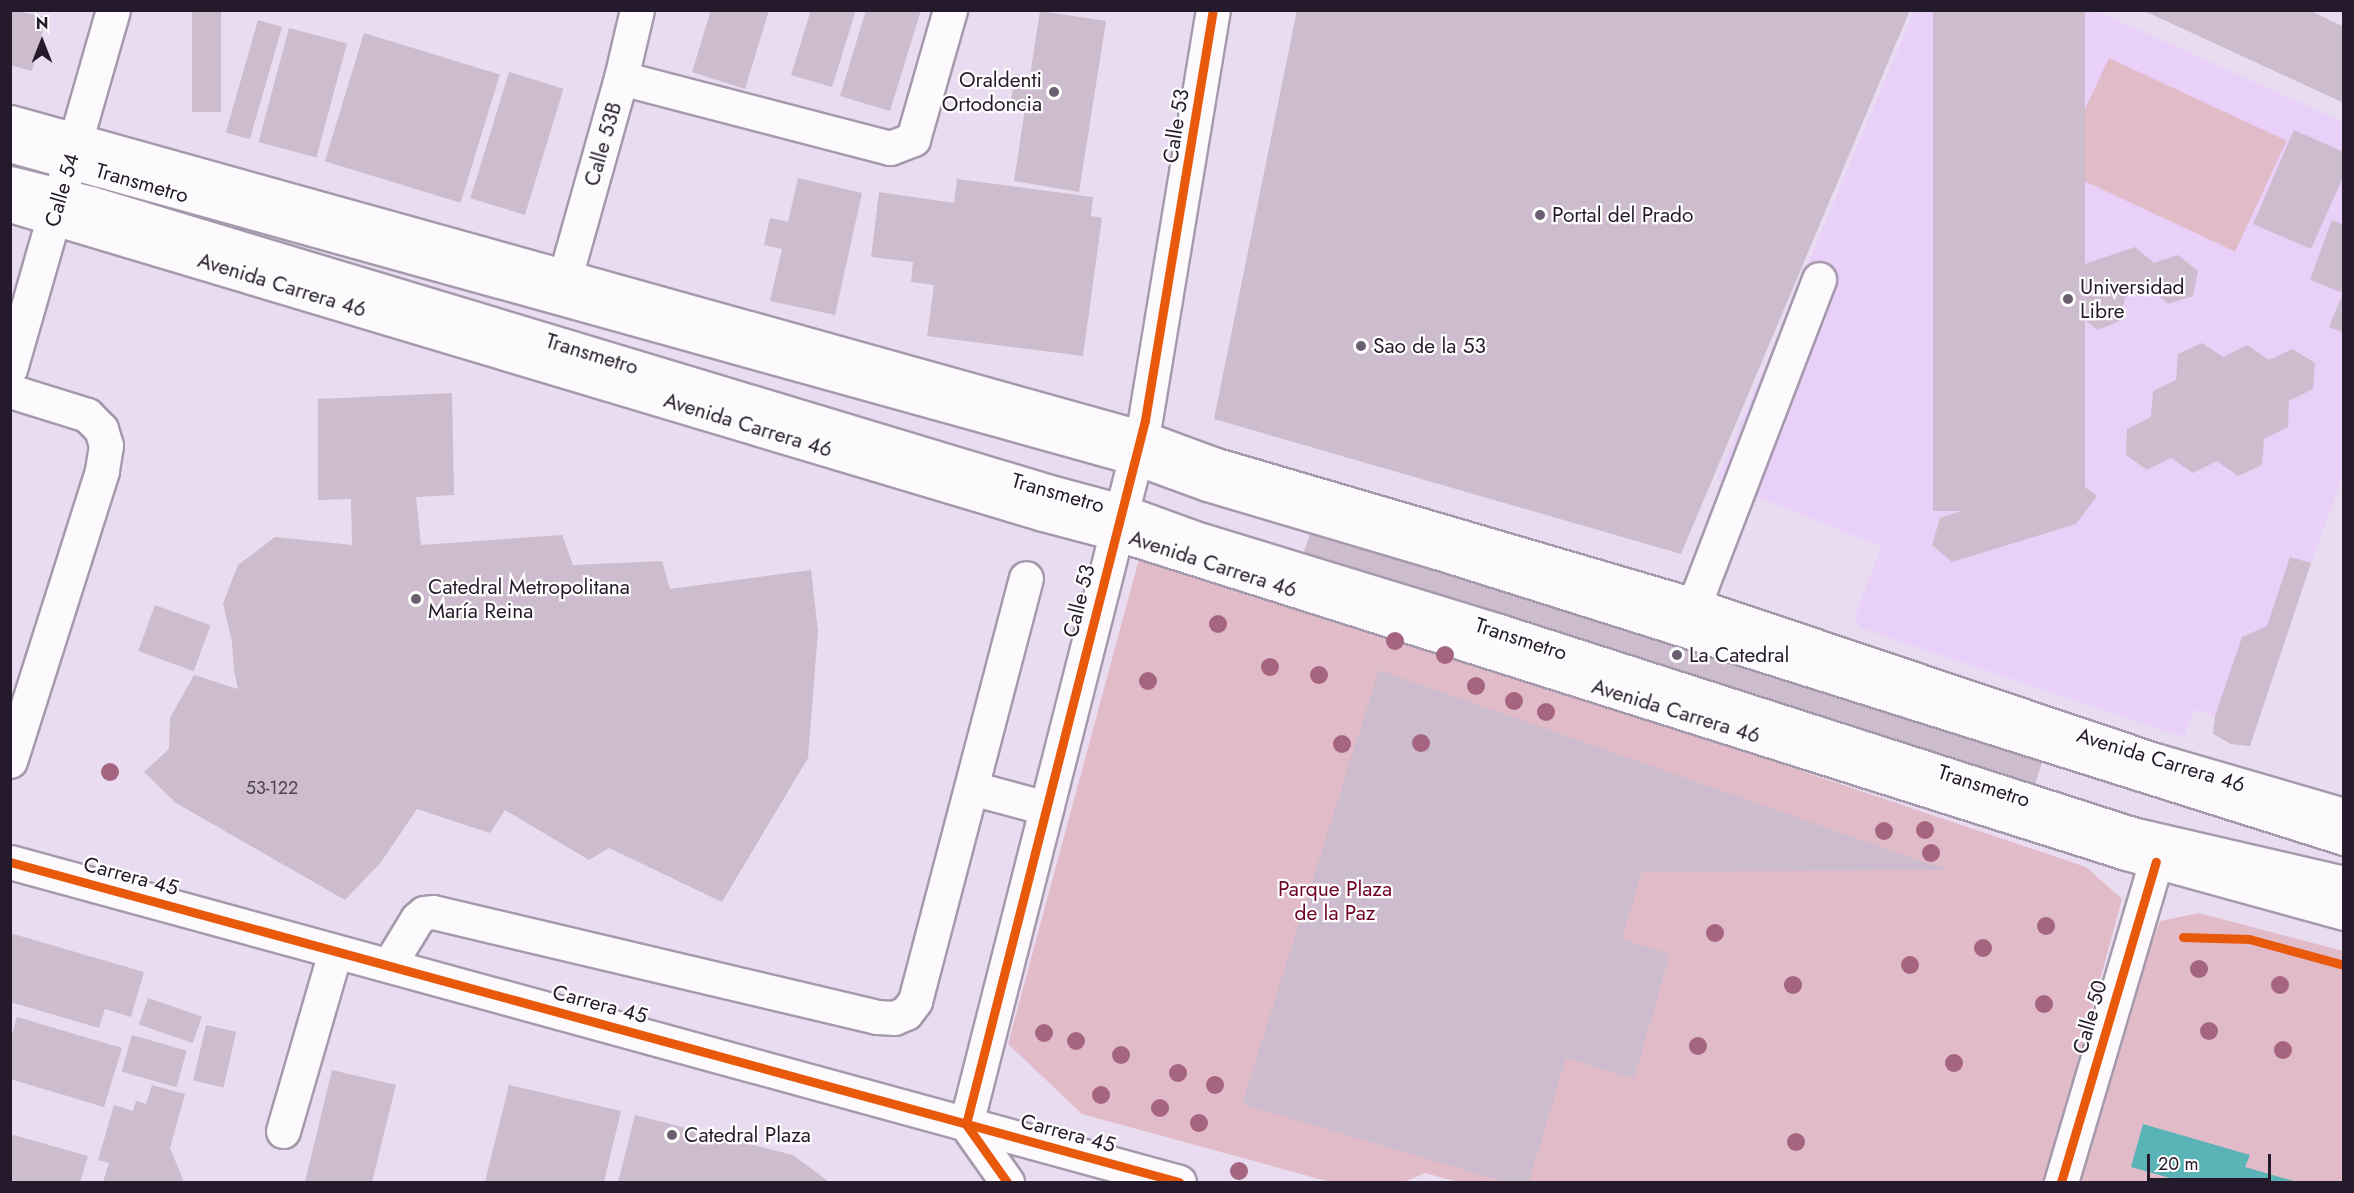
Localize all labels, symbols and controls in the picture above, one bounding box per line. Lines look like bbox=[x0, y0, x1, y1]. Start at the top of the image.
north arrow bbox=[12, 12, 72, 72]
text: N bbox=[36, 12, 48, 35]
place label: Oraldenti Ortodoncia bbox=[942, 67, 1042, 117]
marker: Oraldenti Ortodoncia bbox=[1047, 85, 1061, 99]
street label: Calle 53 bbox=[1158, 87, 1194, 165]
street label: Calle 53B bbox=[579, 99, 627, 189]
street label: Calle 54 bbox=[40, 150, 84, 230]
street label: Transmetro bbox=[93, 158, 191, 208]
place label: Portal del Prado bbox=[1552, 202, 1694, 228]
marker: Portal del Prado bbox=[1533, 208, 1547, 222]
street label: Avenida Carrera 46 bbox=[195, 247, 369, 323]
place label: Universidad Libre bbox=[2080, 274, 2185, 324]
marker: Universidad Libre bbox=[2061, 292, 2075, 306]
street label: Transmetro bbox=[543, 328, 641, 380]
place label: Sao de la 53 bbox=[1373, 333, 1486, 359]
marker: Sao de la 53 bbox=[1354, 339, 1368, 353]
street label: Avenida Carrera 46 bbox=[661, 387, 835, 463]
street label: Transmetro bbox=[1009, 468, 1107, 518]
street label: Avenida Carrera 46 bbox=[1126, 525, 1300, 603]
street label: Calle 53 bbox=[1058, 562, 1100, 640]
place label: Catedral Metropolitana María Reina bbox=[428, 574, 630, 624]
marker: Catedral Metropolitana María Reina bbox=[409, 592, 423, 606]
street label: Transmetro bbox=[1472, 612, 1570, 666]
place label: La Catedral bbox=[1689, 642, 1789, 668]
marker: La Catedral bbox=[1670, 648, 1684, 662]
street label: Avenida Carrera 46 bbox=[1589, 673, 1763, 749]
street label: Avenida Carrera 46 bbox=[2074, 722, 2248, 798]
street label: Transmetro bbox=[1935, 759, 2033, 813]
house number: 53-122 bbox=[246, 777, 298, 799]
street label: Carrera 45 bbox=[81, 851, 181, 901]
park label: Parque Plaza de la Paz bbox=[1278, 876, 1392, 926]
street label: Calle 50 bbox=[2067, 977, 2113, 1057]
street label: Carrera 45 bbox=[550, 979, 650, 1029]
street label: Carrera 45 bbox=[1018, 1108, 1118, 1158]
place label: Catedral Plaza bbox=[684, 1122, 811, 1148]
marker: Catedral Plaza bbox=[665, 1128, 679, 1142]
scale bar bbox=[2150, 1142, 2274, 1180]
text: 20 m bbox=[2158, 1151, 2198, 1177]

